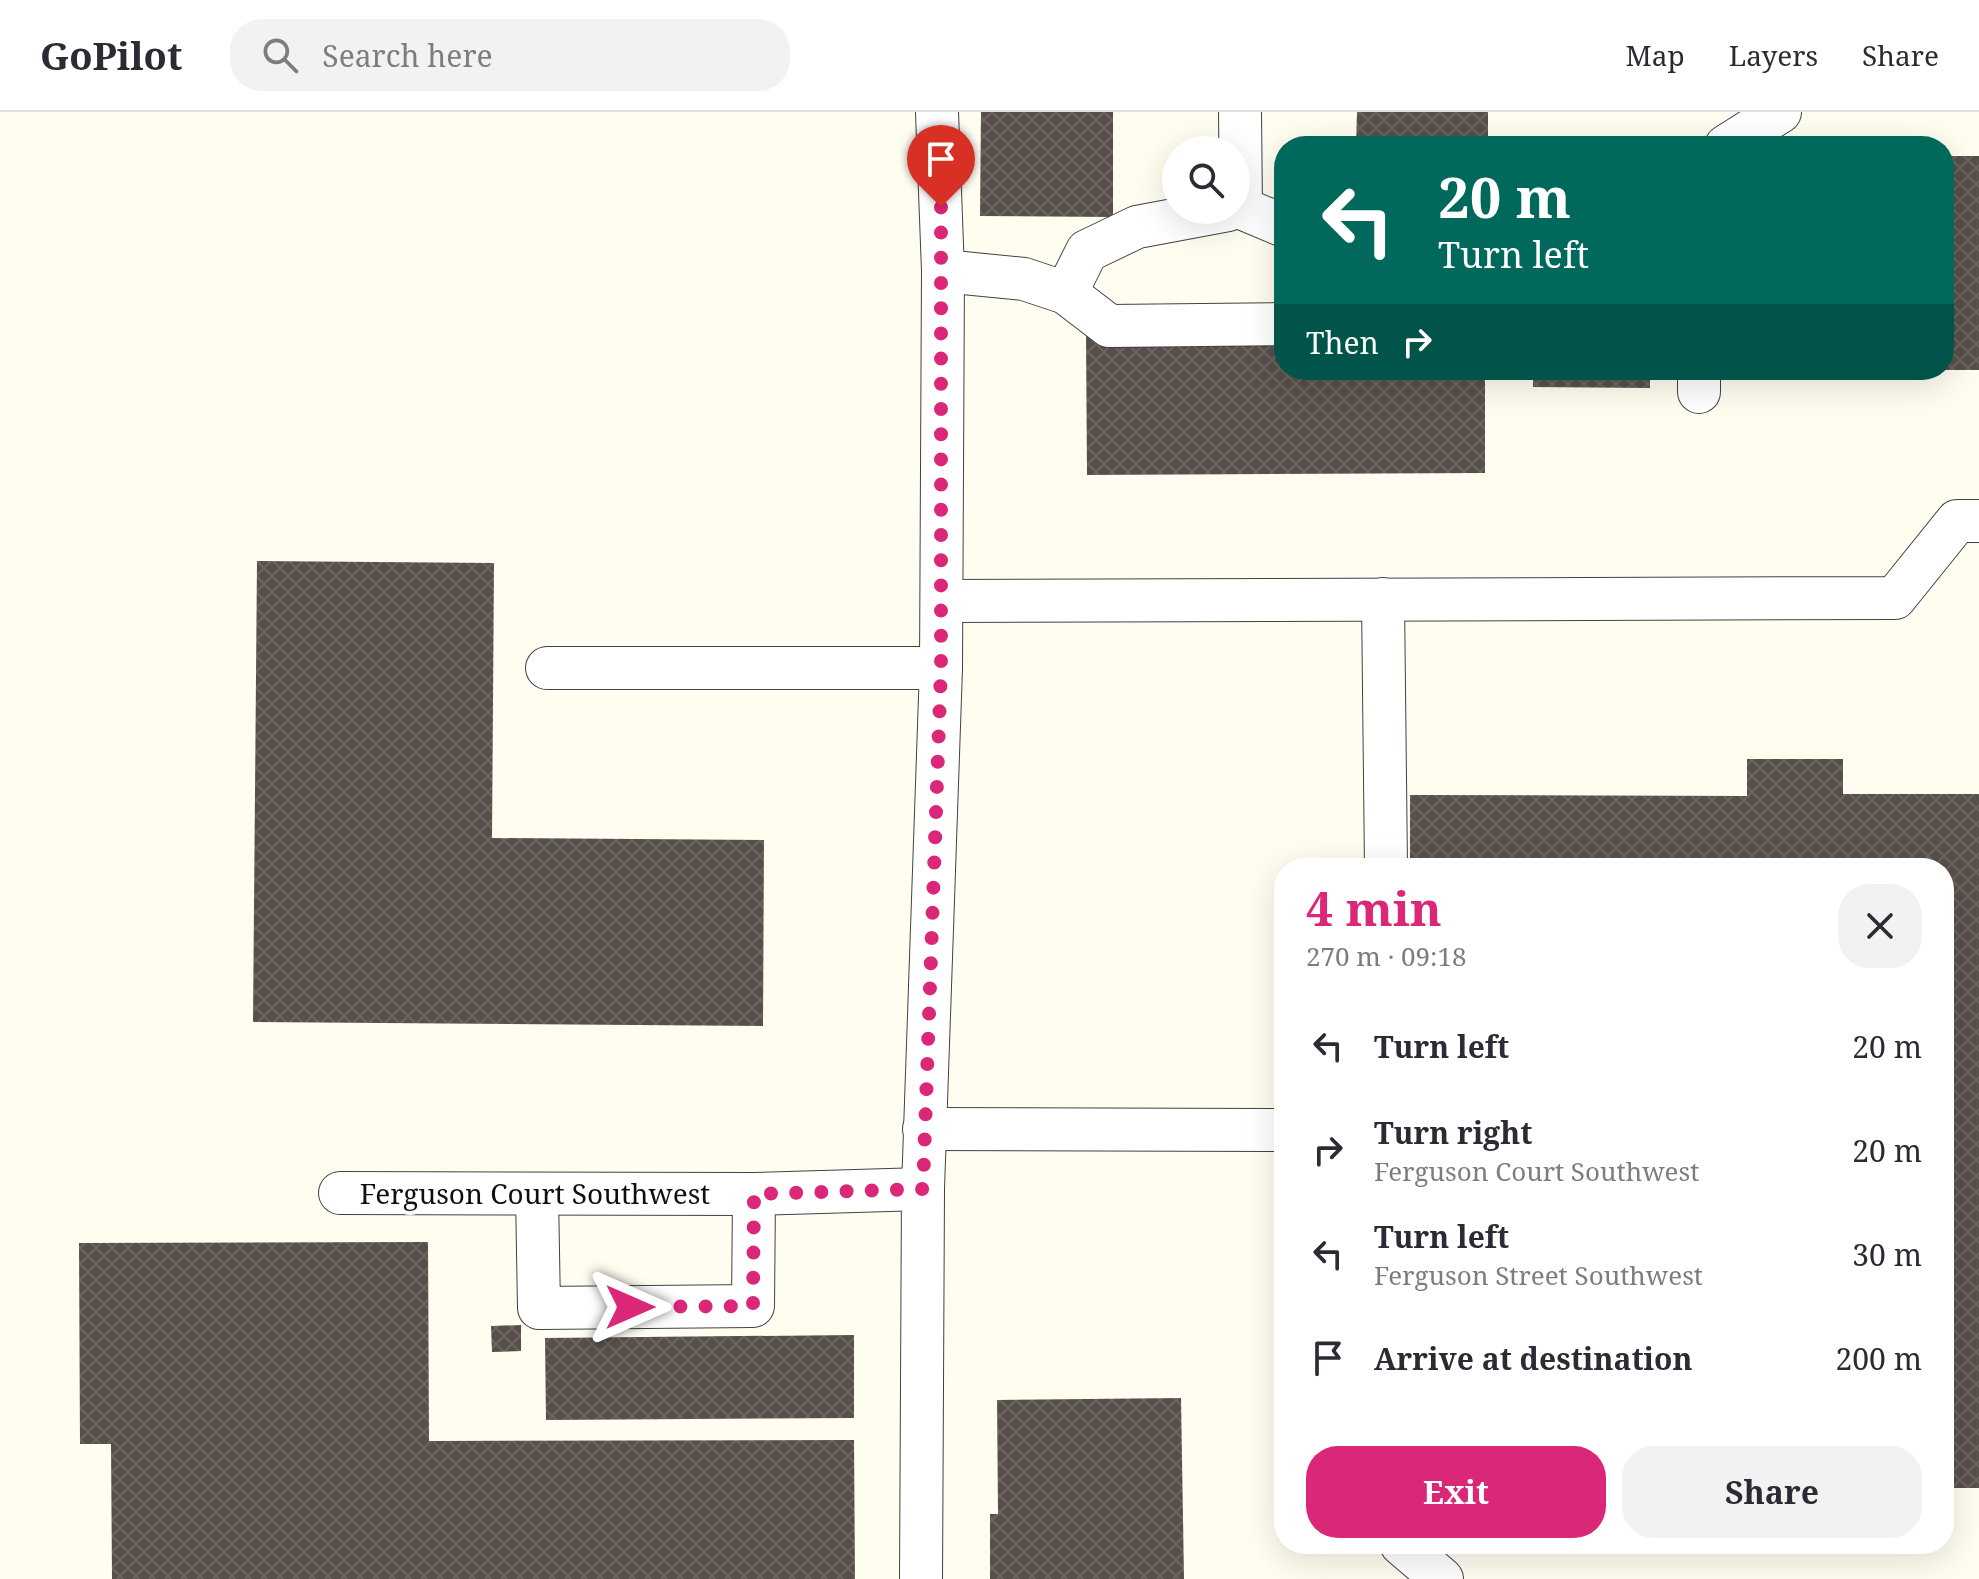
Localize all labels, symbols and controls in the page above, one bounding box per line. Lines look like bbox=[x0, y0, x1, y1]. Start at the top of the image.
search box bbox=[230, 19, 790, 91]
text: GoPilot bbox=[40, 29, 182, 81]
icon: search bbox=[258, 33, 302, 77]
text: Search here bbox=[322, 35, 493, 76]
text: Map bbox=[1626, 36, 1685, 74]
text: Layers bbox=[1729, 36, 1818, 74]
text: Share bbox=[1862, 36, 1939, 74]
pin bbox=[907, 125, 975, 207]
map controls bbox=[1162, 136, 1250, 224]
button: search bbox=[1162, 136, 1250, 224]
icon: arrive bbox=[919, 137, 963, 181]
text: 20 m bbox=[1438, 158, 1571, 234]
icon: left bbox=[1306, 168, 1410, 272]
text: Turn left bbox=[1438, 230, 1589, 279]
icon: right bbox=[1395, 320, 1439, 364]
text: Then bbox=[1306, 322, 1379, 363]
text: 4 min bbox=[1306, 875, 1442, 940]
button: close bbox=[1838, 884, 1922, 968]
text: 270 m · 09:18 bbox=[1306, 938, 1467, 974]
icon: left bbox=[1306, 1024, 1350, 1068]
text: Turn left bbox=[1374, 1026, 1509, 1067]
text: 20 m bbox=[1852, 1026, 1922, 1067]
text: Turn right bbox=[1374, 1112, 1532, 1153]
icon: right bbox=[1306, 1128, 1350, 1172]
text: 20 m bbox=[1852, 1130, 1922, 1171]
text: Ferguson Court Southwest bbox=[1374, 1153, 1699, 1189]
street label: Ferguson Court Southwest bbox=[360, 1174, 710, 1212]
text: Turn left bbox=[1374, 1216, 1509, 1257]
icon: left bbox=[1306, 1232, 1350, 1276]
text: 30 m bbox=[1852, 1234, 1922, 1275]
text: Ferguson Street Southwest bbox=[1374, 1257, 1703, 1293]
position arrow bbox=[588, 1265, 672, 1349]
icon: arrive bbox=[1306, 1336, 1350, 1380]
text: Arrive at destination bbox=[1374, 1338, 1693, 1379]
text: 200 m bbox=[1836, 1338, 1922, 1379]
button: Exit bbox=[1306, 1446, 1606, 1538]
button: Share bbox=[1622, 1446, 1922, 1538]

